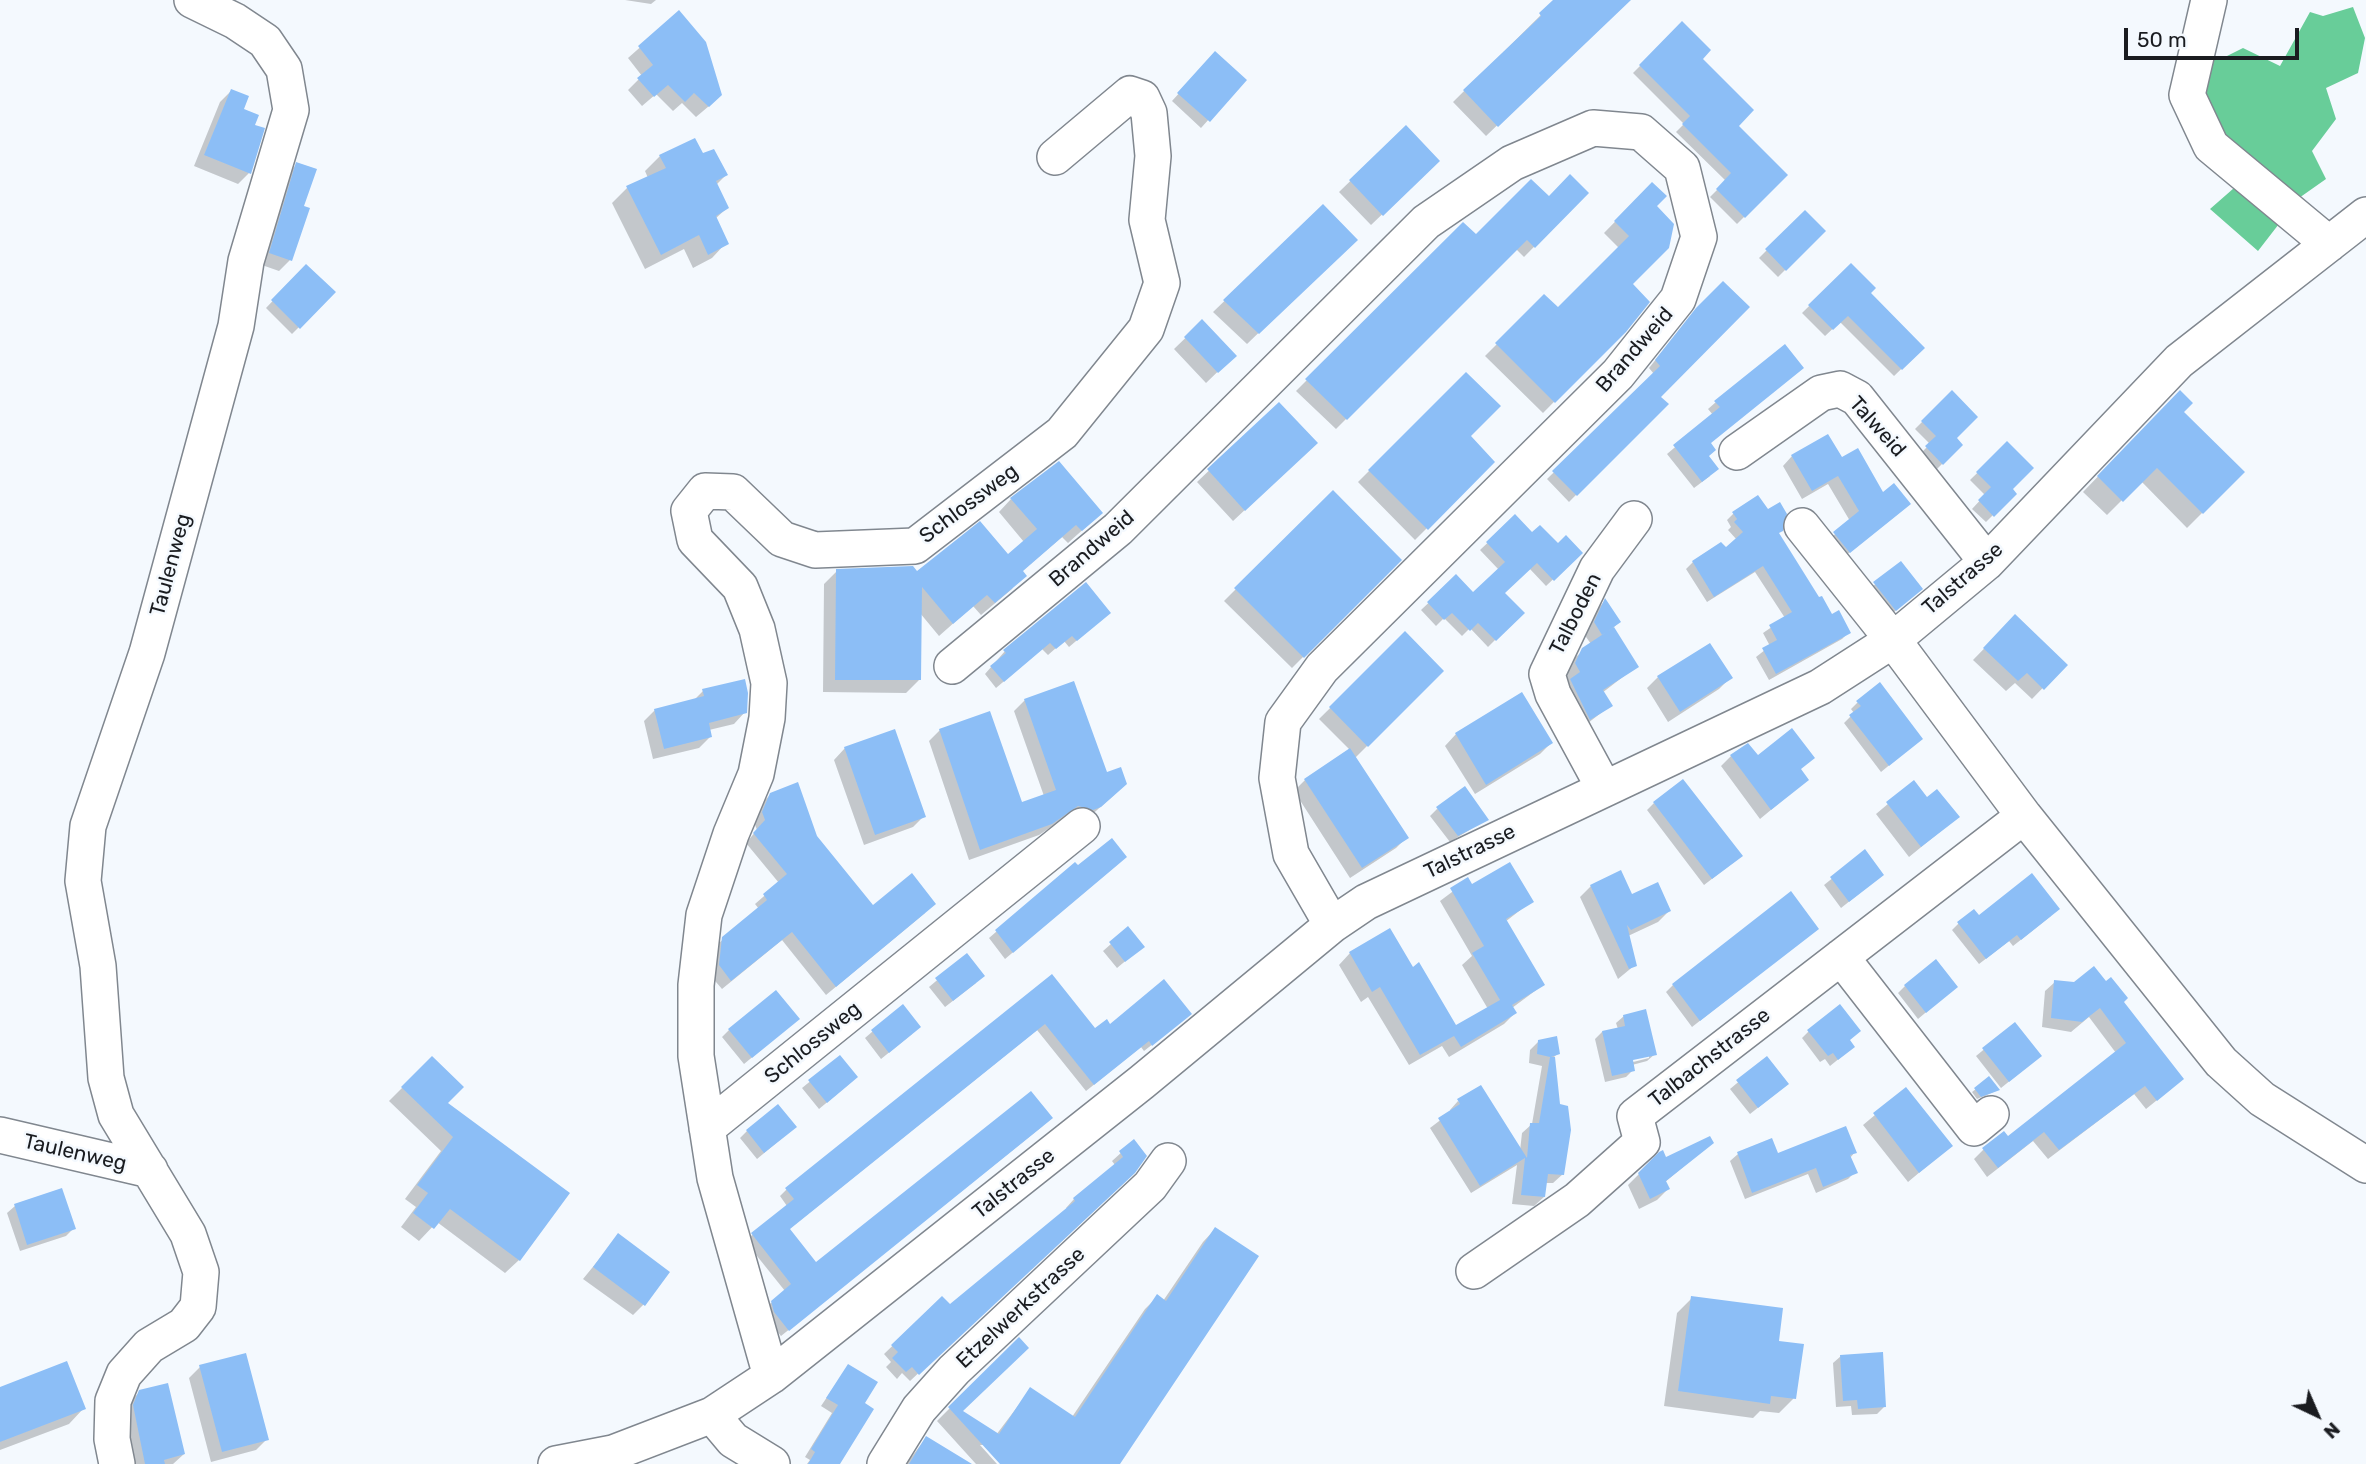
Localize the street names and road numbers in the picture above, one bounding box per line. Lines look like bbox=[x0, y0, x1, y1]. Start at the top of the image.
street label: Brandweid bbox=[1591, 302, 1679, 398]
street label: Talweid bbox=[1843, 392, 1911, 462]
street label: Schlossweg bbox=[915, 459, 1023, 549]
street label: Brandweid bbox=[1044, 505, 1140, 593]
street label: Taulenweg bbox=[145, 511, 197, 619]
street label: Talstrasse bbox=[1918, 537, 2008, 621]
street label: Talboden bbox=[1545, 569, 1607, 659]
street label: Talstrasse bbox=[1420, 819, 1520, 885]
street label: Schlossweg bbox=[760, 997, 866, 1089]
street label: Talbachstrasse bbox=[1644, 1003, 1776, 1113]
street label: Taulenweg bbox=[21, 1129, 129, 1177]
street label: Talstrasse bbox=[968, 1143, 1060, 1225]
street label: Etzelwerkstrasse bbox=[951, 1242, 1091, 1374]

